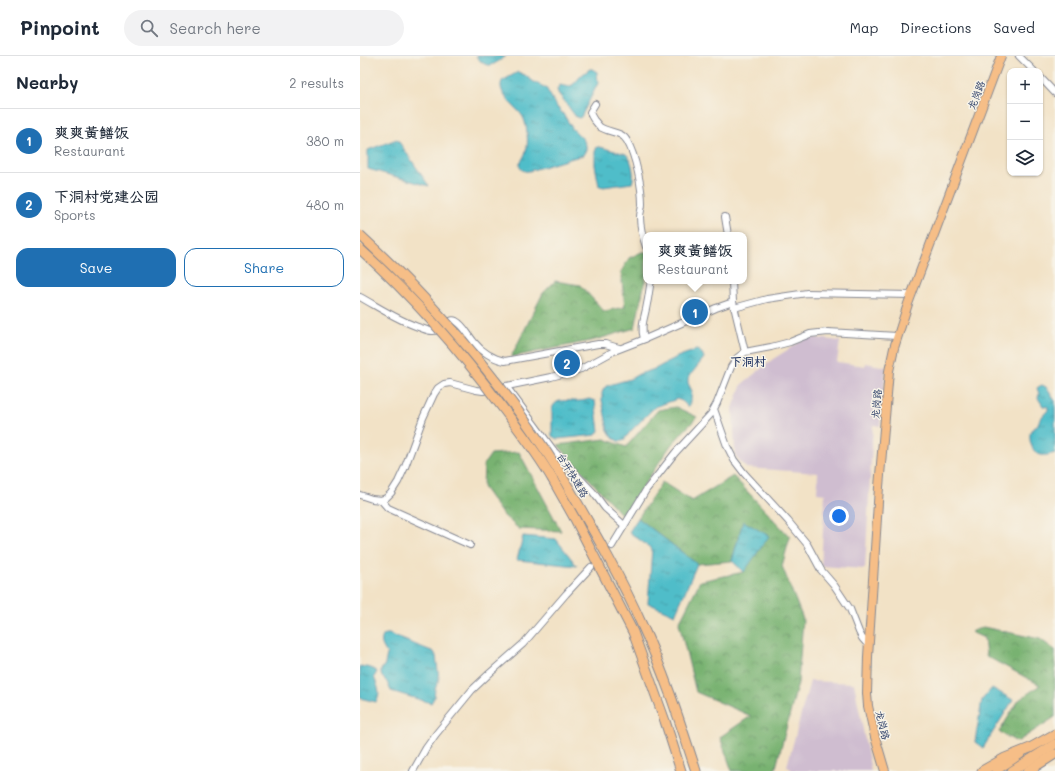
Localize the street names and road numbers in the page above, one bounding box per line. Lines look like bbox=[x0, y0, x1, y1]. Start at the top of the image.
street label: 龙岗路 bbox=[964, 78, 988, 112]
street label: 龙岗路 bbox=[868, 388, 884, 420]
street label: 台开快速路 bbox=[554, 450, 592, 500]
street label: 龙岗路 bbox=[873, 709, 893, 741]

